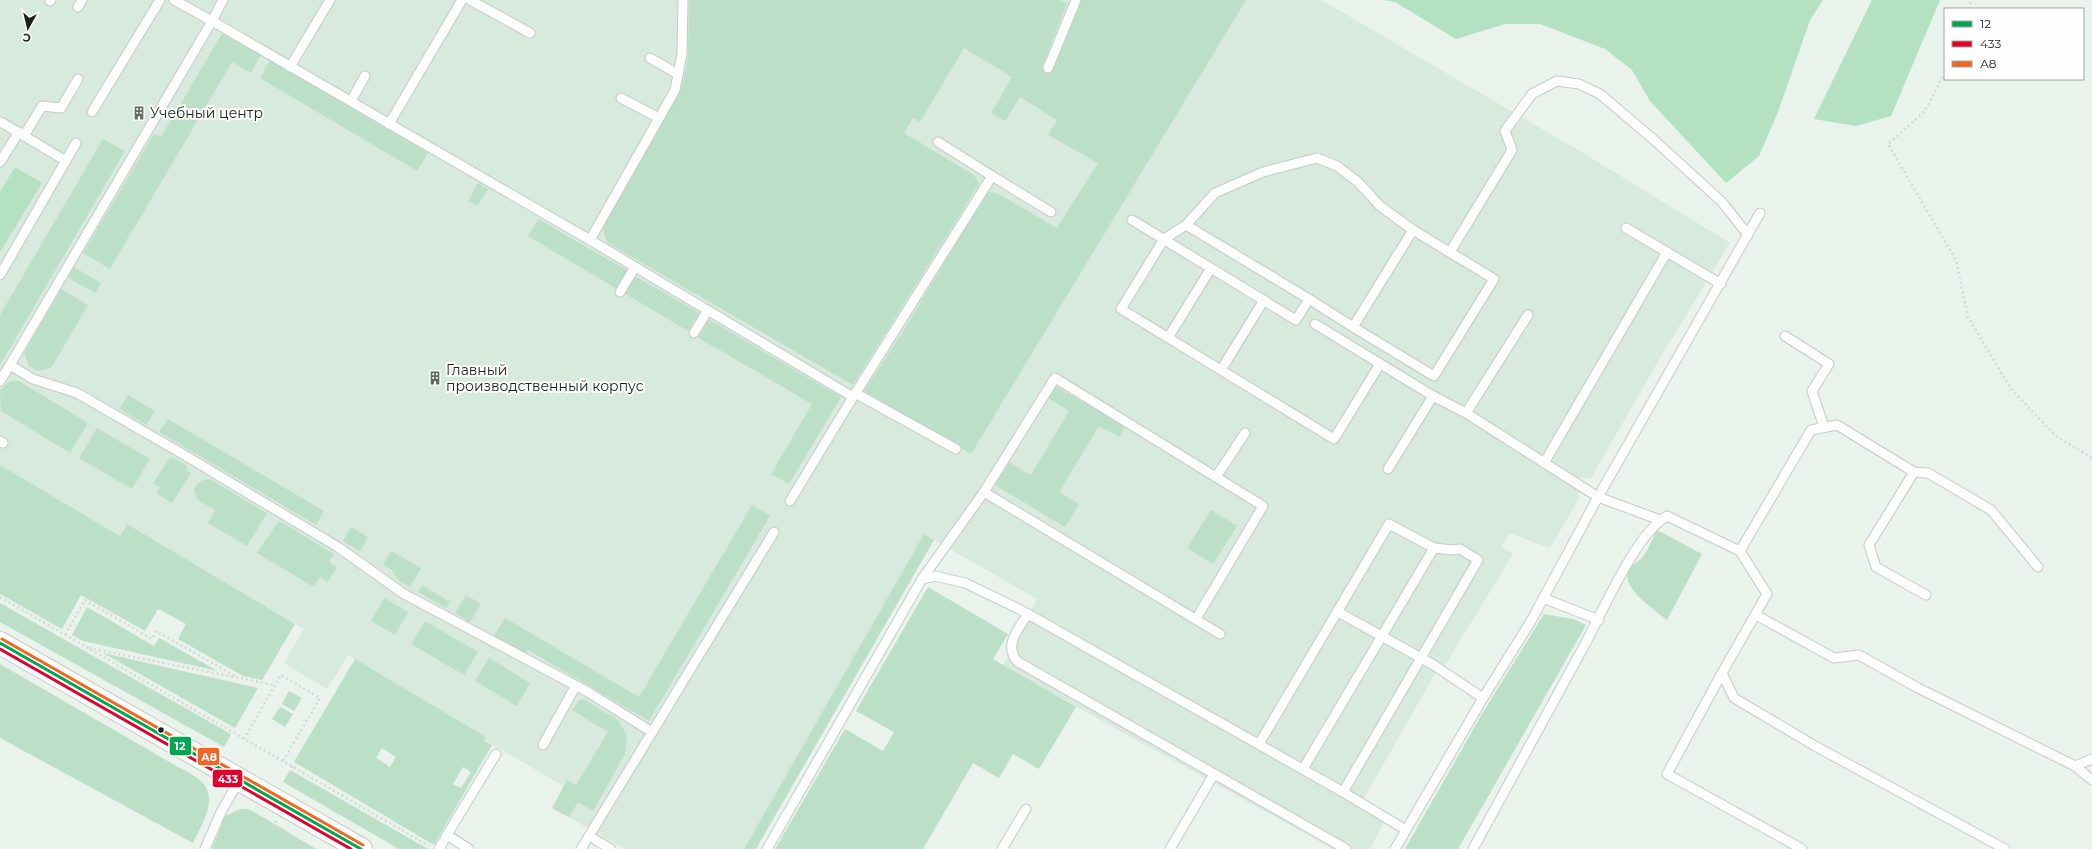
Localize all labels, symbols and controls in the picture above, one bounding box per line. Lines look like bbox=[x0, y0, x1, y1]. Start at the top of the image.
north arrow bbox=[8, 8, 48, 48]
legend bbox=[1944, 8, 2084, 80]
text: 12 bbox=[1980, 16, 1991, 31]
text: С bbox=[22, 30, 32, 45]
text: 433 bbox=[1980, 36, 2001, 51]
text: А8 bbox=[1980, 56, 1997, 71]
place label: Учебный центр bbox=[150, 104, 263, 122]
building icon: Учебный центр bbox=[131, 105, 147, 121]
place label: Главный производственный корпус bbox=[446, 361, 644, 395]
building icon: Главный производственный корпус bbox=[427, 370, 443, 386]
unlabelled marker bbox=[156, 725, 166, 735]
line badge: 12 bbox=[169, 736, 192, 756]
text: 12 bbox=[175, 739, 186, 753]
line badge: А8 bbox=[197, 747, 220, 766]
text: А8 bbox=[201, 750, 217, 764]
line badge: 433 bbox=[212, 769, 243, 788]
text: 433 bbox=[218, 772, 239, 786]

